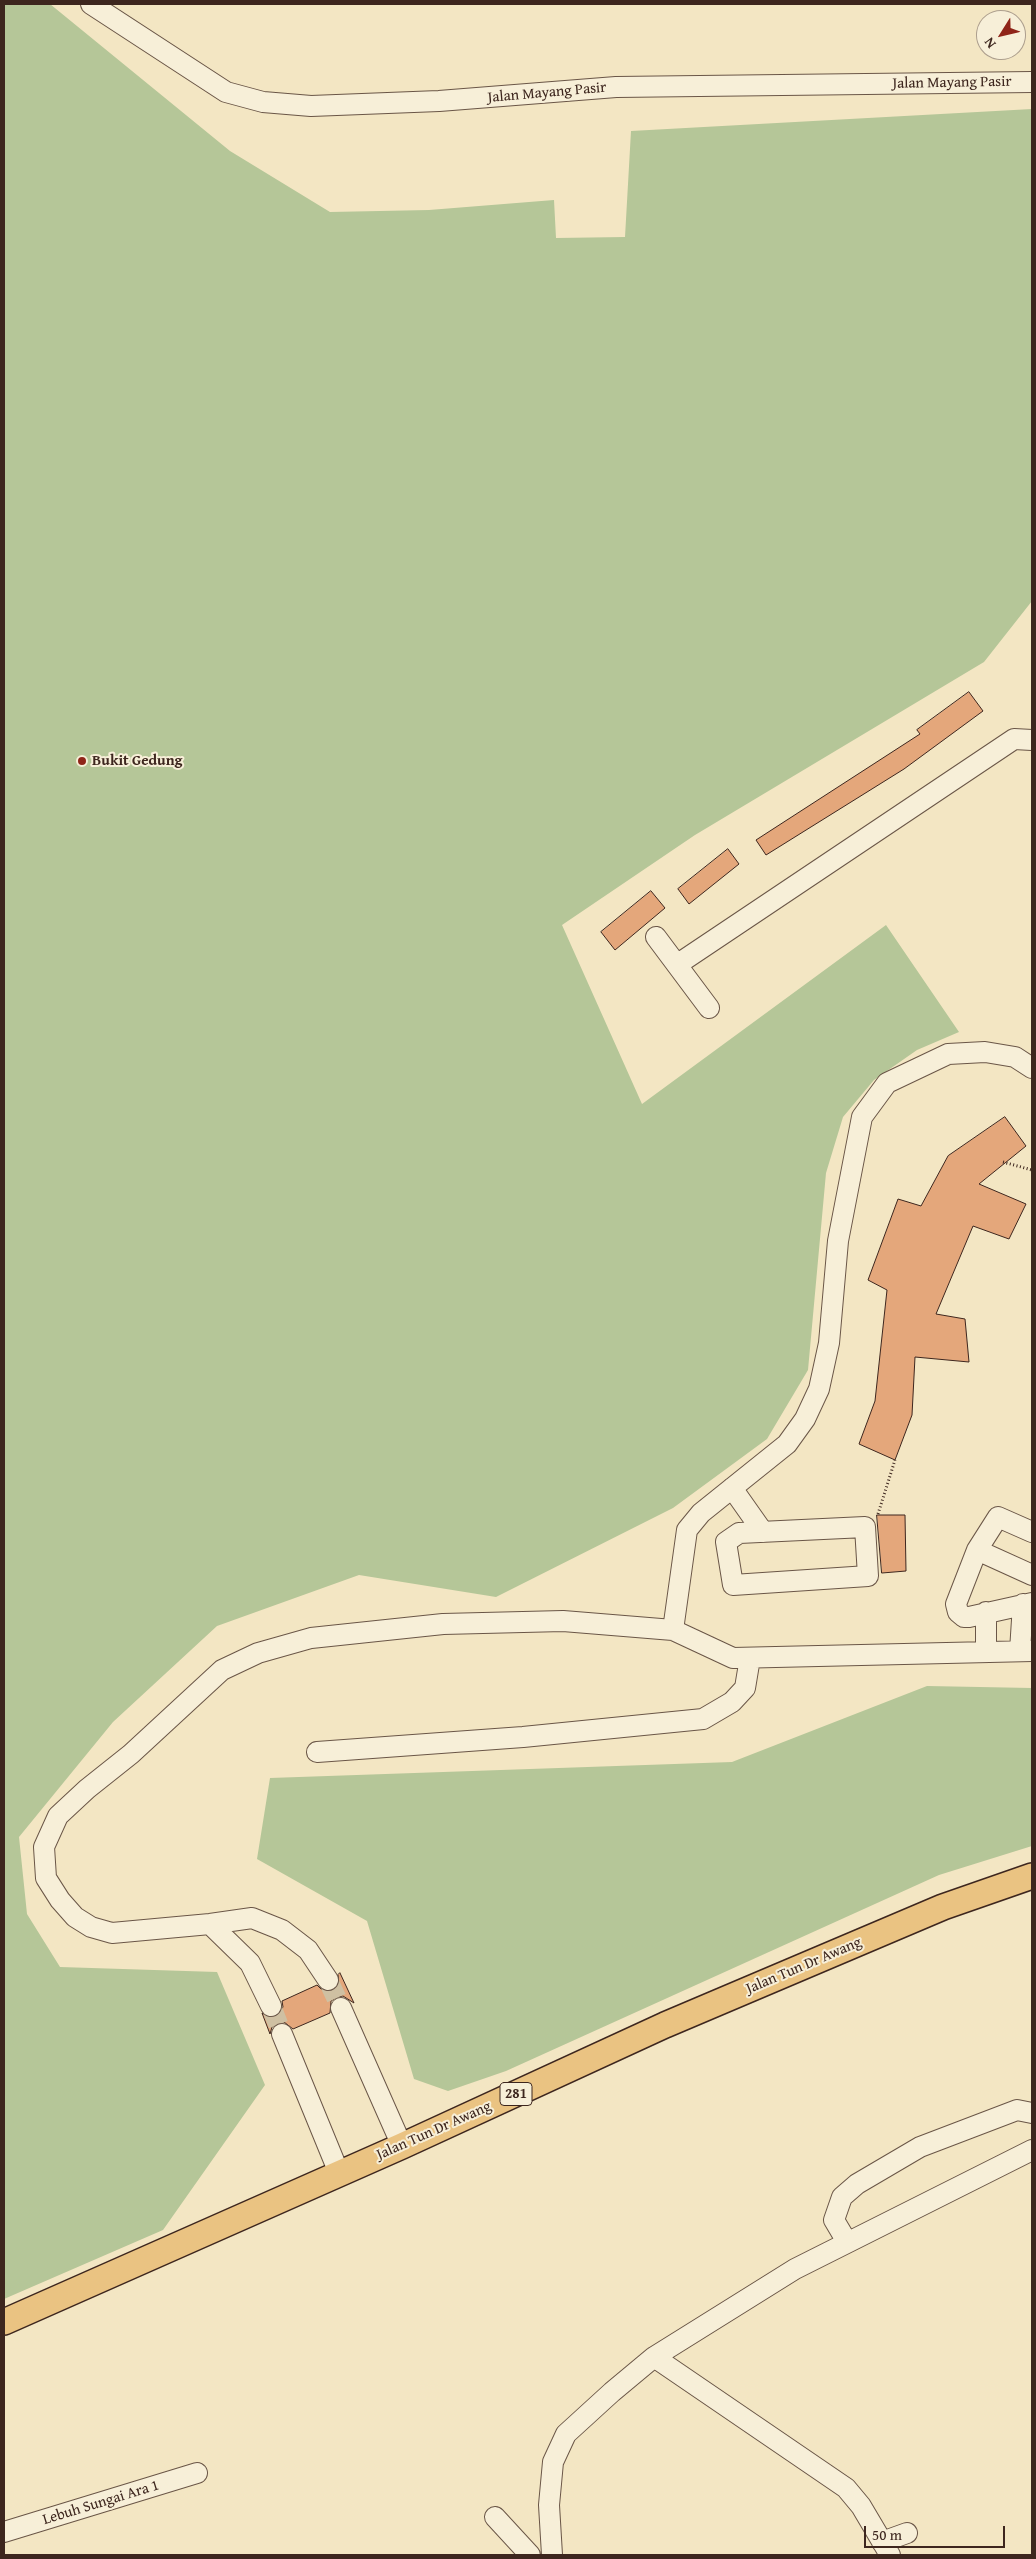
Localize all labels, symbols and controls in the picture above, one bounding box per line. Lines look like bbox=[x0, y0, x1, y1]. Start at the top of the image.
north arrow bbox=[976, 10, 1026, 60]
text: N bbox=[979, 34, 1001, 53]
street label: Jalan Mayang Pasir bbox=[892, 73, 1012, 93]
street label: Jalan Mayang Pasir bbox=[487, 79, 607, 107]
place label: Bukit Gedung bbox=[92, 752, 182, 770]
marker: Bukit Gedung bbox=[76, 755, 88, 767]
street label: Jalan Tun Dr Awang bbox=[744, 1934, 864, 1998]
road number: 281 bbox=[500, 2082, 532, 2106]
street label: Jalan Tun Dr Awang bbox=[374, 2098, 494, 2164]
street label: Lebuh Sungai Ara 1 bbox=[41, 2477, 161, 2529]
scale bar bbox=[866, 2516, 1007, 2548]
text: 50 m bbox=[872, 2524, 902, 2545]

